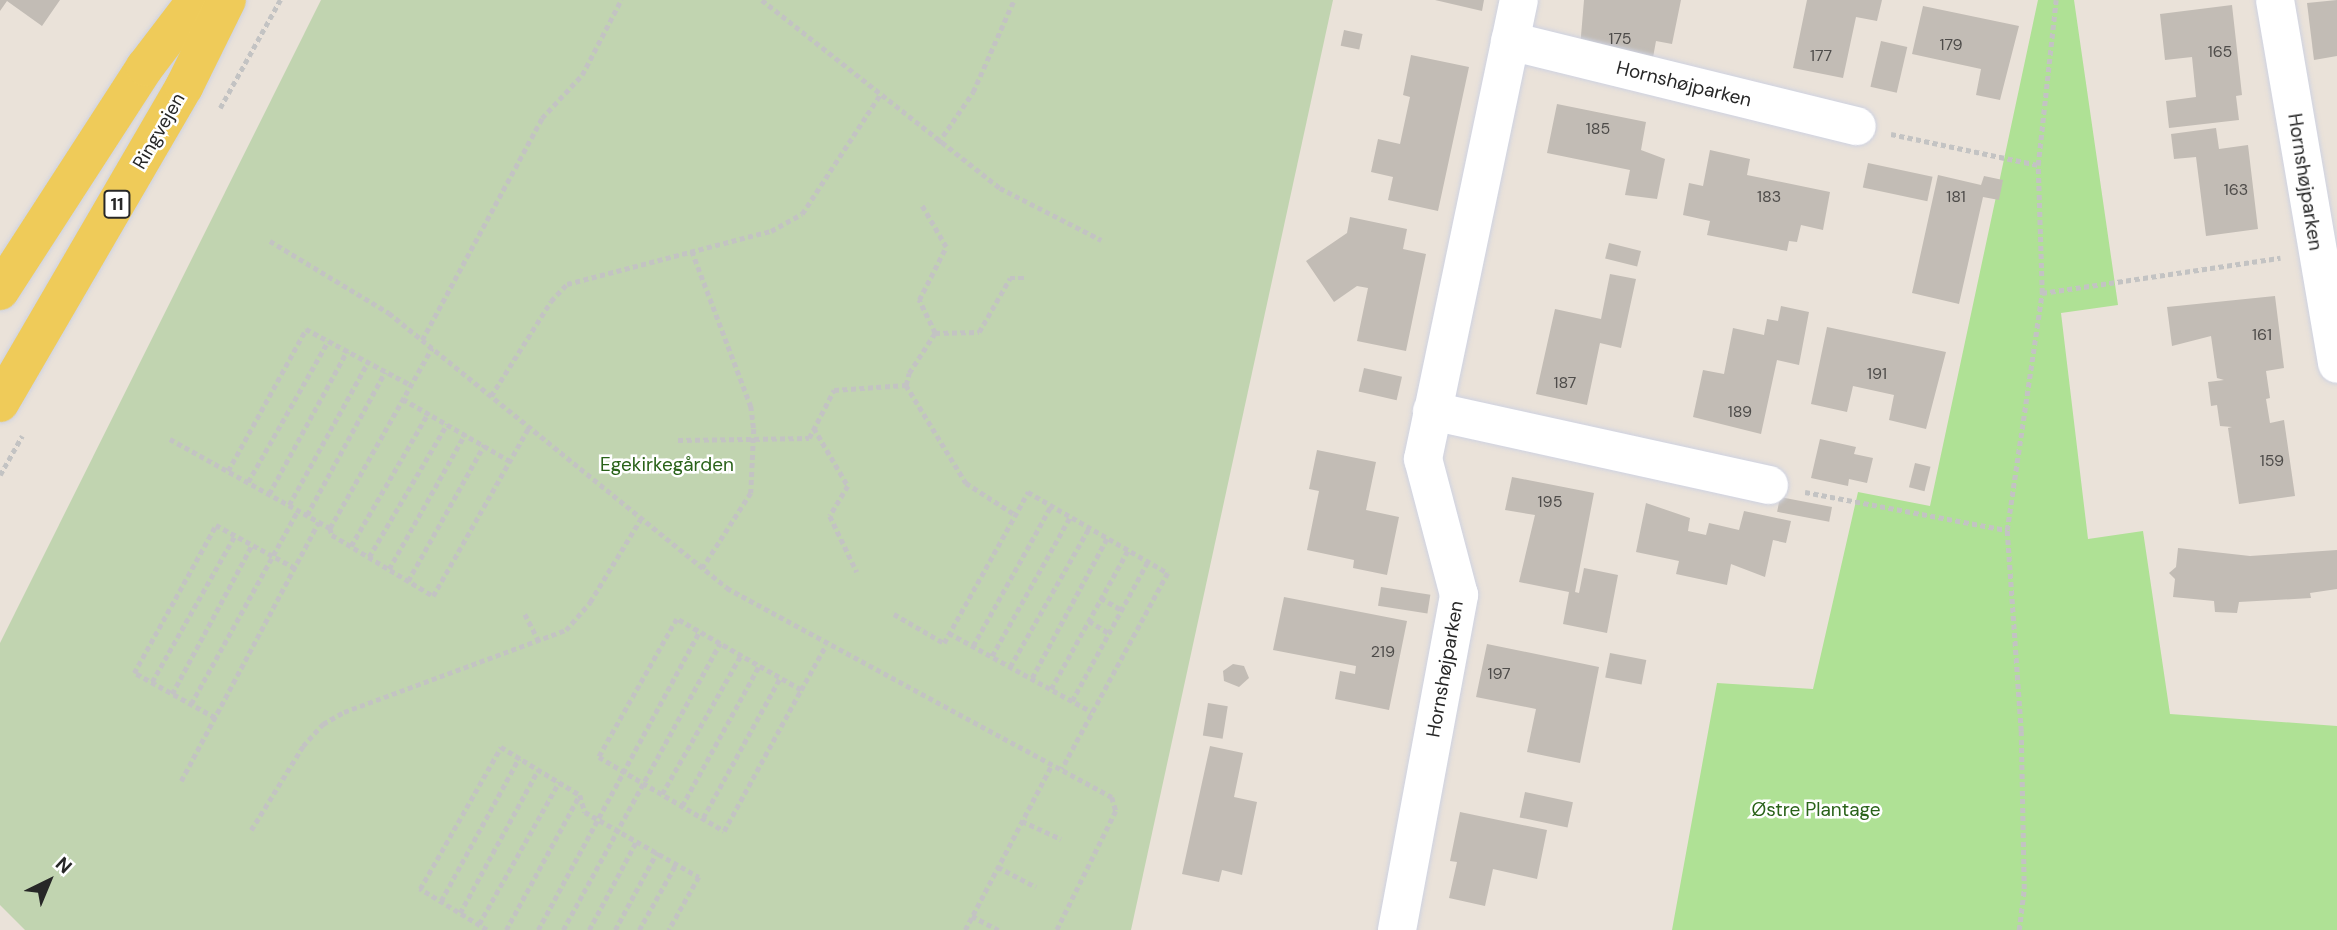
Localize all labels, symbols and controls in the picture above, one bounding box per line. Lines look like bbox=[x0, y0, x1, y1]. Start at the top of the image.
house number: 175 bbox=[1609, 29, 1631, 49]
house number: 179 bbox=[1939, 35, 1963, 55]
house number: 165 bbox=[2208, 42, 2232, 62]
house number: 177 bbox=[1810, 46, 1832, 66]
street label: Hornshøjparken bbox=[1614, 56, 1754, 112]
street label: Ringvejen bbox=[128, 89, 190, 173]
street label: Hornshøjparken bbox=[2283, 112, 2327, 252]
house number: 185 bbox=[1586, 119, 1610, 139]
house number: 163 bbox=[2224, 180, 2248, 200]
house number: 183 bbox=[1757, 187, 1781, 207]
house number: 181 bbox=[1946, 187, 1966, 207]
road number: 11 bbox=[103, 190, 131, 218]
house number: 161 bbox=[2252, 325, 2272, 345]
house number: 191 bbox=[1867, 364, 1887, 384]
house number: 187 bbox=[1554, 373, 1576, 393]
house number: 189 bbox=[1728, 402, 1752, 422]
house number: 159 bbox=[2260, 451, 2284, 471]
park label: Egekirkegården bbox=[600, 454, 734, 476]
house number: 195 bbox=[1538, 492, 1562, 512]
street label: Hornshøjparken bbox=[1422, 599, 1468, 739]
house number: 219 bbox=[1371, 642, 1395, 662]
house number: 197 bbox=[1487, 664, 1511, 684]
park label: Østre Plantage bbox=[1751, 799, 1881, 821]
north arrow bbox=[14, 846, 84, 916]
text: N bbox=[50, 851, 77, 879]

